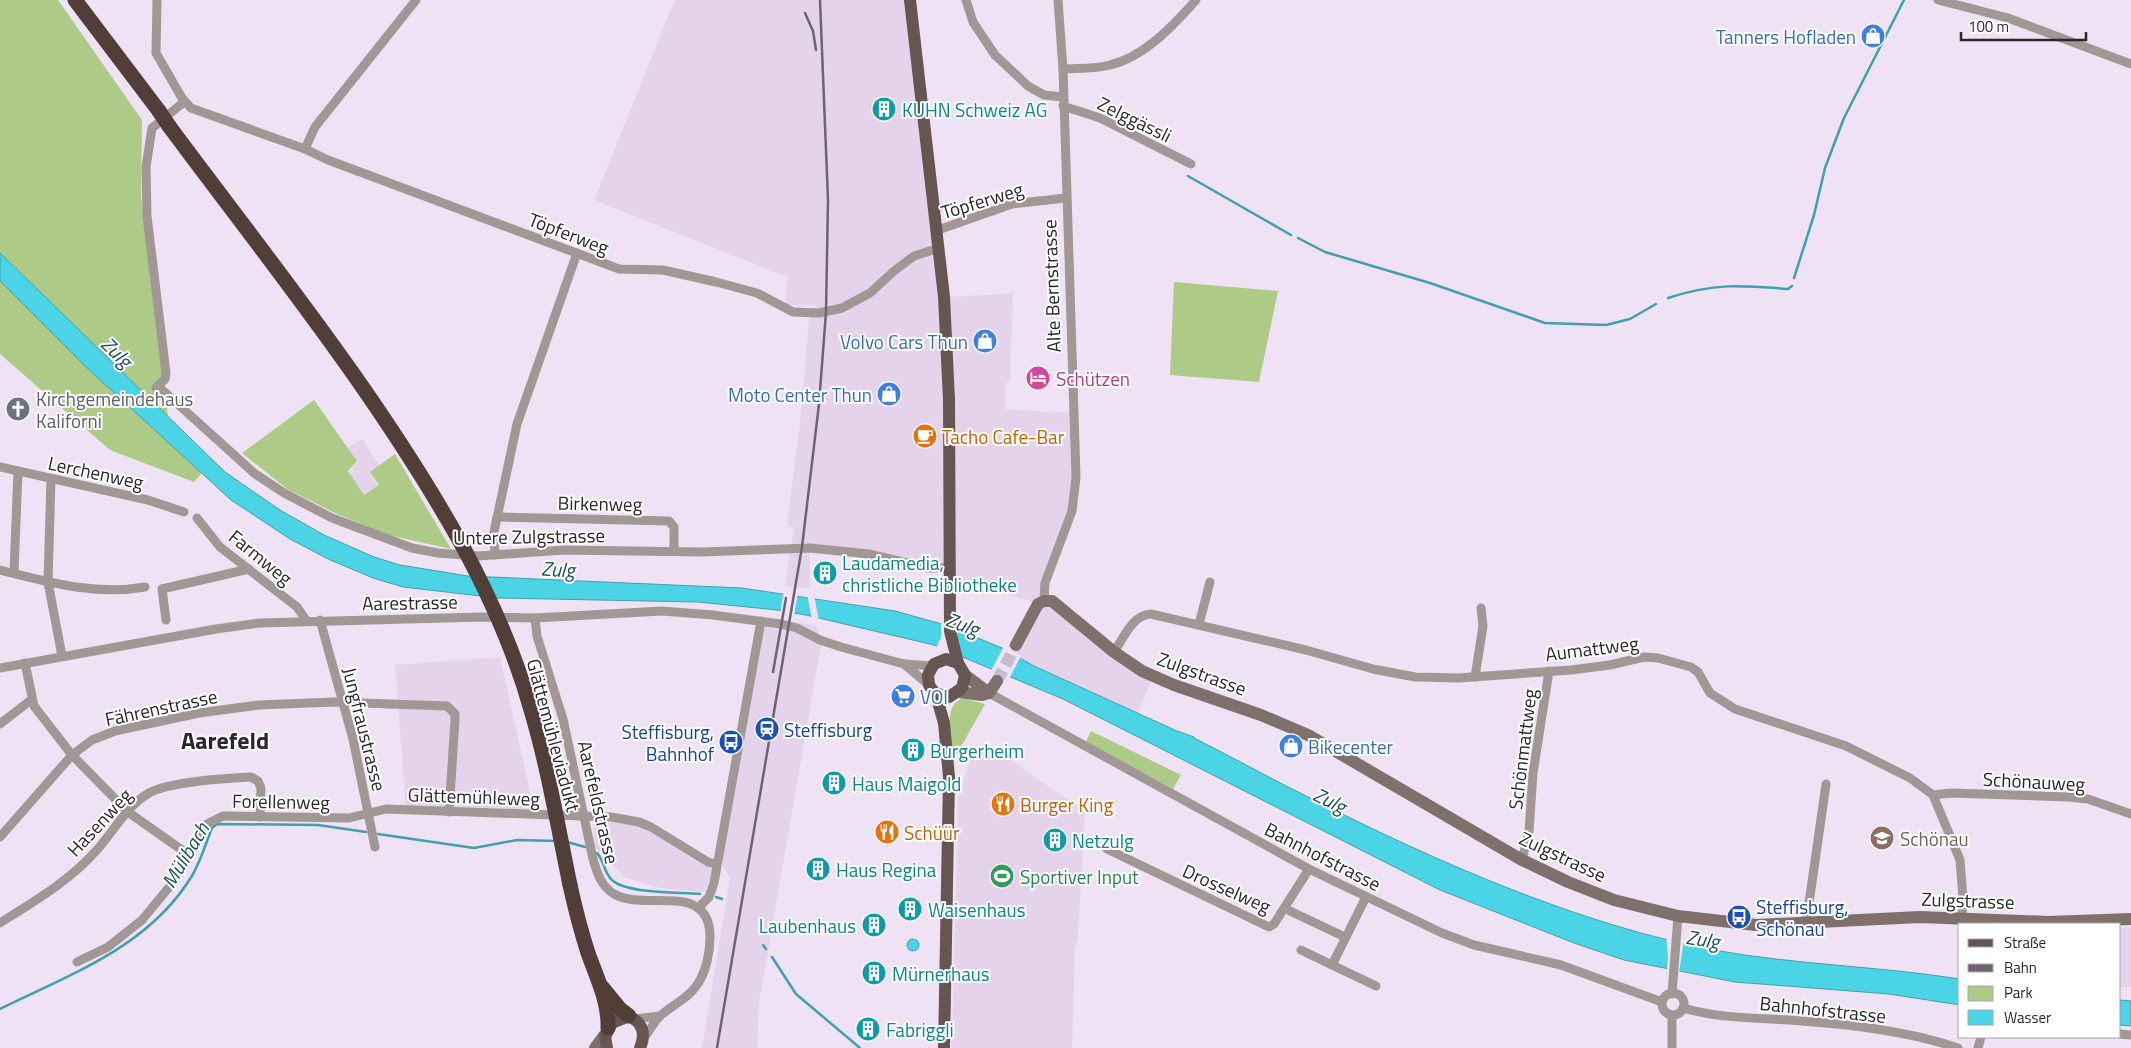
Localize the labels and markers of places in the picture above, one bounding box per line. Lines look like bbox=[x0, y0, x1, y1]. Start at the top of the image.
place label: Tanners Hofladen bbox=[1716, 22, 1856, 51]
shop icon: Tanners Hofladen bbox=[1860, 23, 1886, 49]
place label: KUHN Schweiz AG bbox=[902, 95, 1047, 124]
building icon: KUHN Schweiz AG bbox=[871, 96, 897, 122]
place label: Volvo Cars Thun bbox=[840, 327, 968, 356]
shop icon: Volvo Cars Thun bbox=[972, 328, 998, 354]
place label: Schützen bbox=[1056, 364, 1130, 393]
hotel icon: Schützen bbox=[1025, 365, 1051, 391]
place label: Moto Center Thun bbox=[728, 380, 872, 409]
shop icon: Moto Center Thun bbox=[876, 381, 902, 407]
place label: Kirchgemeindehaus Kaliforni bbox=[36, 384, 194, 435]
church icon: Kirchgemeindehaus Kaliforni bbox=[5, 396, 31, 422]
place label: Tacho Cafe-Bar bbox=[942, 422, 1065, 451]
cafe icon: Tacho Cafe-Bar bbox=[912, 423, 938, 449]
place label: Laudamedia, christliche Bibliotheke bbox=[842, 548, 1017, 599]
building icon: Laudamedia, christliche Bibliotheke bbox=[812, 560, 838, 586]
place label: VOI bbox=[920, 682, 948, 711]
supermarket icon: VOI bbox=[890, 683, 916, 709]
place label: Steffisburg bbox=[784, 715, 872, 744]
station icon: Steffisburg bbox=[754, 716, 780, 742]
place label: Steffisburg, Bahnhof bbox=[622, 717, 715, 768]
bus stop icon: Steffisburg, Bahnhof bbox=[718, 729, 744, 755]
place label: Bikecenter bbox=[1308, 732, 1393, 761]
shop icon: Bikecenter bbox=[1278, 733, 1304, 759]
place label: Burgerheim bbox=[930, 736, 1024, 765]
building icon: Burgerheim bbox=[900, 737, 926, 763]
place label: Haus Maigold bbox=[852, 769, 961, 798]
building icon: Haus Maigold bbox=[821, 770, 847, 796]
place label: Burger King bbox=[1020, 790, 1114, 819]
restaurant icon: Burger King bbox=[990, 791, 1016, 817]
place label: Schüür bbox=[904, 818, 960, 847]
restaurant icon: Schüür bbox=[874, 819, 900, 845]
place label: Schönau bbox=[1900, 824, 1969, 853]
school or university icon: Schönau bbox=[1869, 825, 1895, 851]
place label: Netzulg bbox=[1072, 826, 1134, 855]
building icon: Netzulg bbox=[1042, 827, 1068, 853]
place label: Haus Regina bbox=[836, 855, 937, 884]
building icon: Haus Regina bbox=[805, 856, 831, 882]
place label: Sportiver Input bbox=[1020, 862, 1139, 891]
sports icon: Sportiver Input bbox=[989, 863, 1015, 889]
place label: Steffisburg, Schönau bbox=[1756, 892, 1849, 943]
place label: Waisenhaus bbox=[928, 895, 1026, 924]
building icon: Waisenhaus bbox=[897, 896, 923, 922]
bus stop icon: Steffisburg, Schönau bbox=[1726, 904, 1752, 930]
place label: Laubenhaus bbox=[759, 911, 856, 940]
building icon: Laubenhaus bbox=[861, 912, 887, 938]
place label: Mürnerhaus bbox=[892, 959, 990, 988]
building icon: Mürnerhaus bbox=[861, 960, 887, 986]
place label: Fabriggli bbox=[886, 1015, 954, 1044]
building icon: Fabriggli bbox=[855, 1016, 881, 1042]

